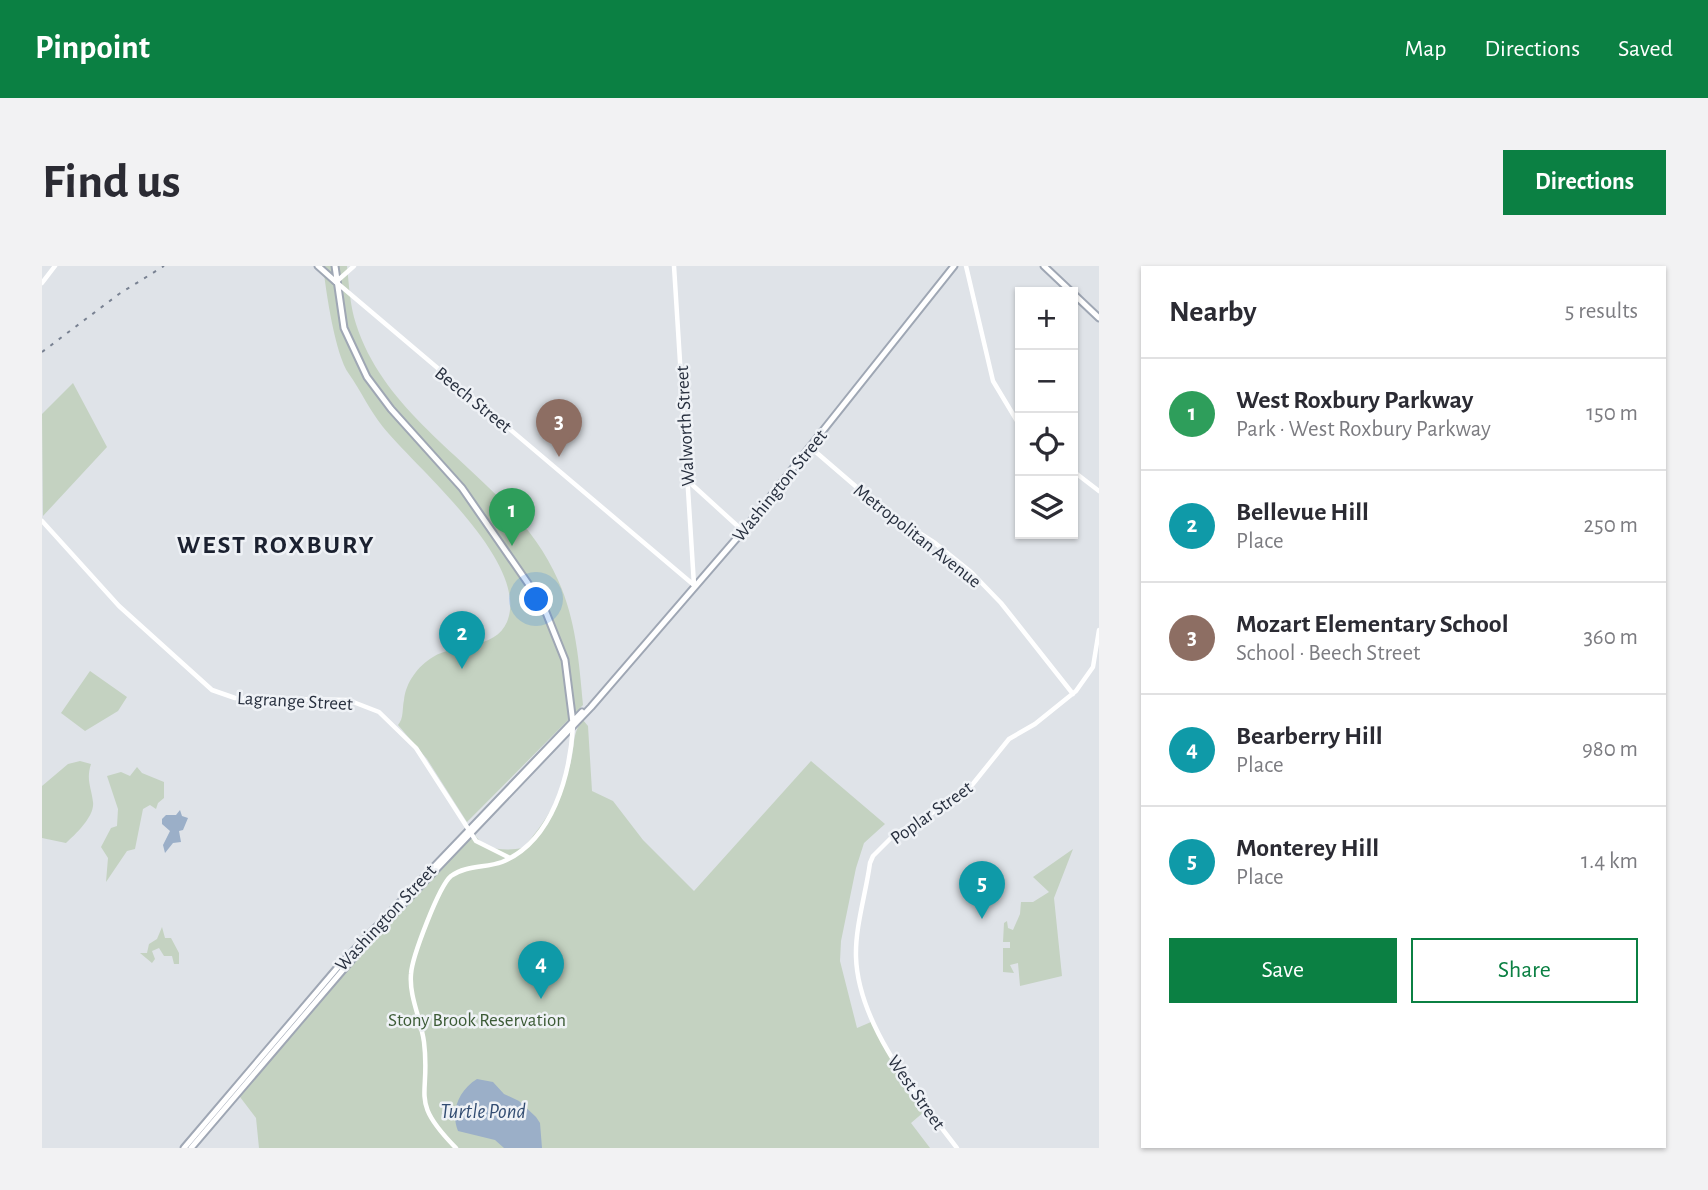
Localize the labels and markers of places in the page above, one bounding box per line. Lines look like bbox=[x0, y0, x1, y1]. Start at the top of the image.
pin: 3 bbox=[536, 399, 582, 457]
pin: 1 bbox=[489, 488, 535, 546]
pin: 2 bbox=[439, 611, 485, 669]
pin: 5 bbox=[959, 861, 1005, 919]
pin: 4 bbox=[518, 941, 564, 999]

